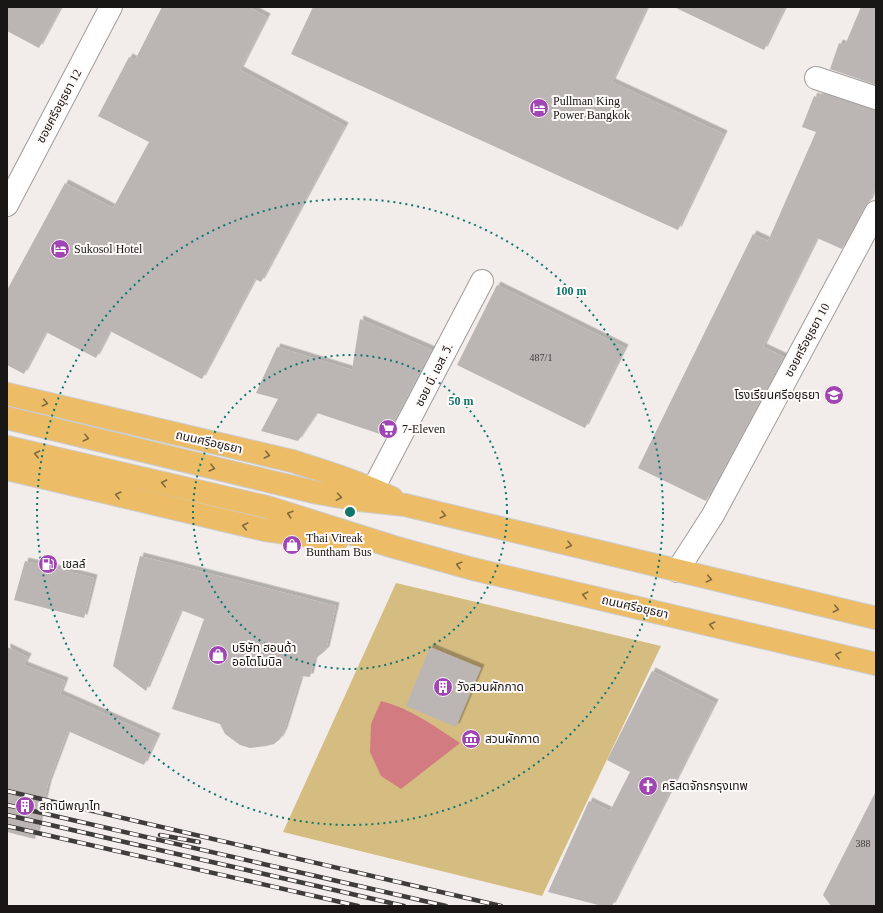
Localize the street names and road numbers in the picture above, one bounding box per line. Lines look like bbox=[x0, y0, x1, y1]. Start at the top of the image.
street label: ซอยศรีอยุธยา 12 bbox=[34, 67, 84, 145]
street label: ซอยศรีอยุธยา 10 bbox=[782, 301, 832, 379]
street label: ซอย บี. เอส. วี. bbox=[412, 341, 456, 409]
street label: ถนนศรีอยุธยา bbox=[174, 428, 244, 456]
street label: ถนนศรีอยุธยา bbox=[600, 593, 670, 621]

